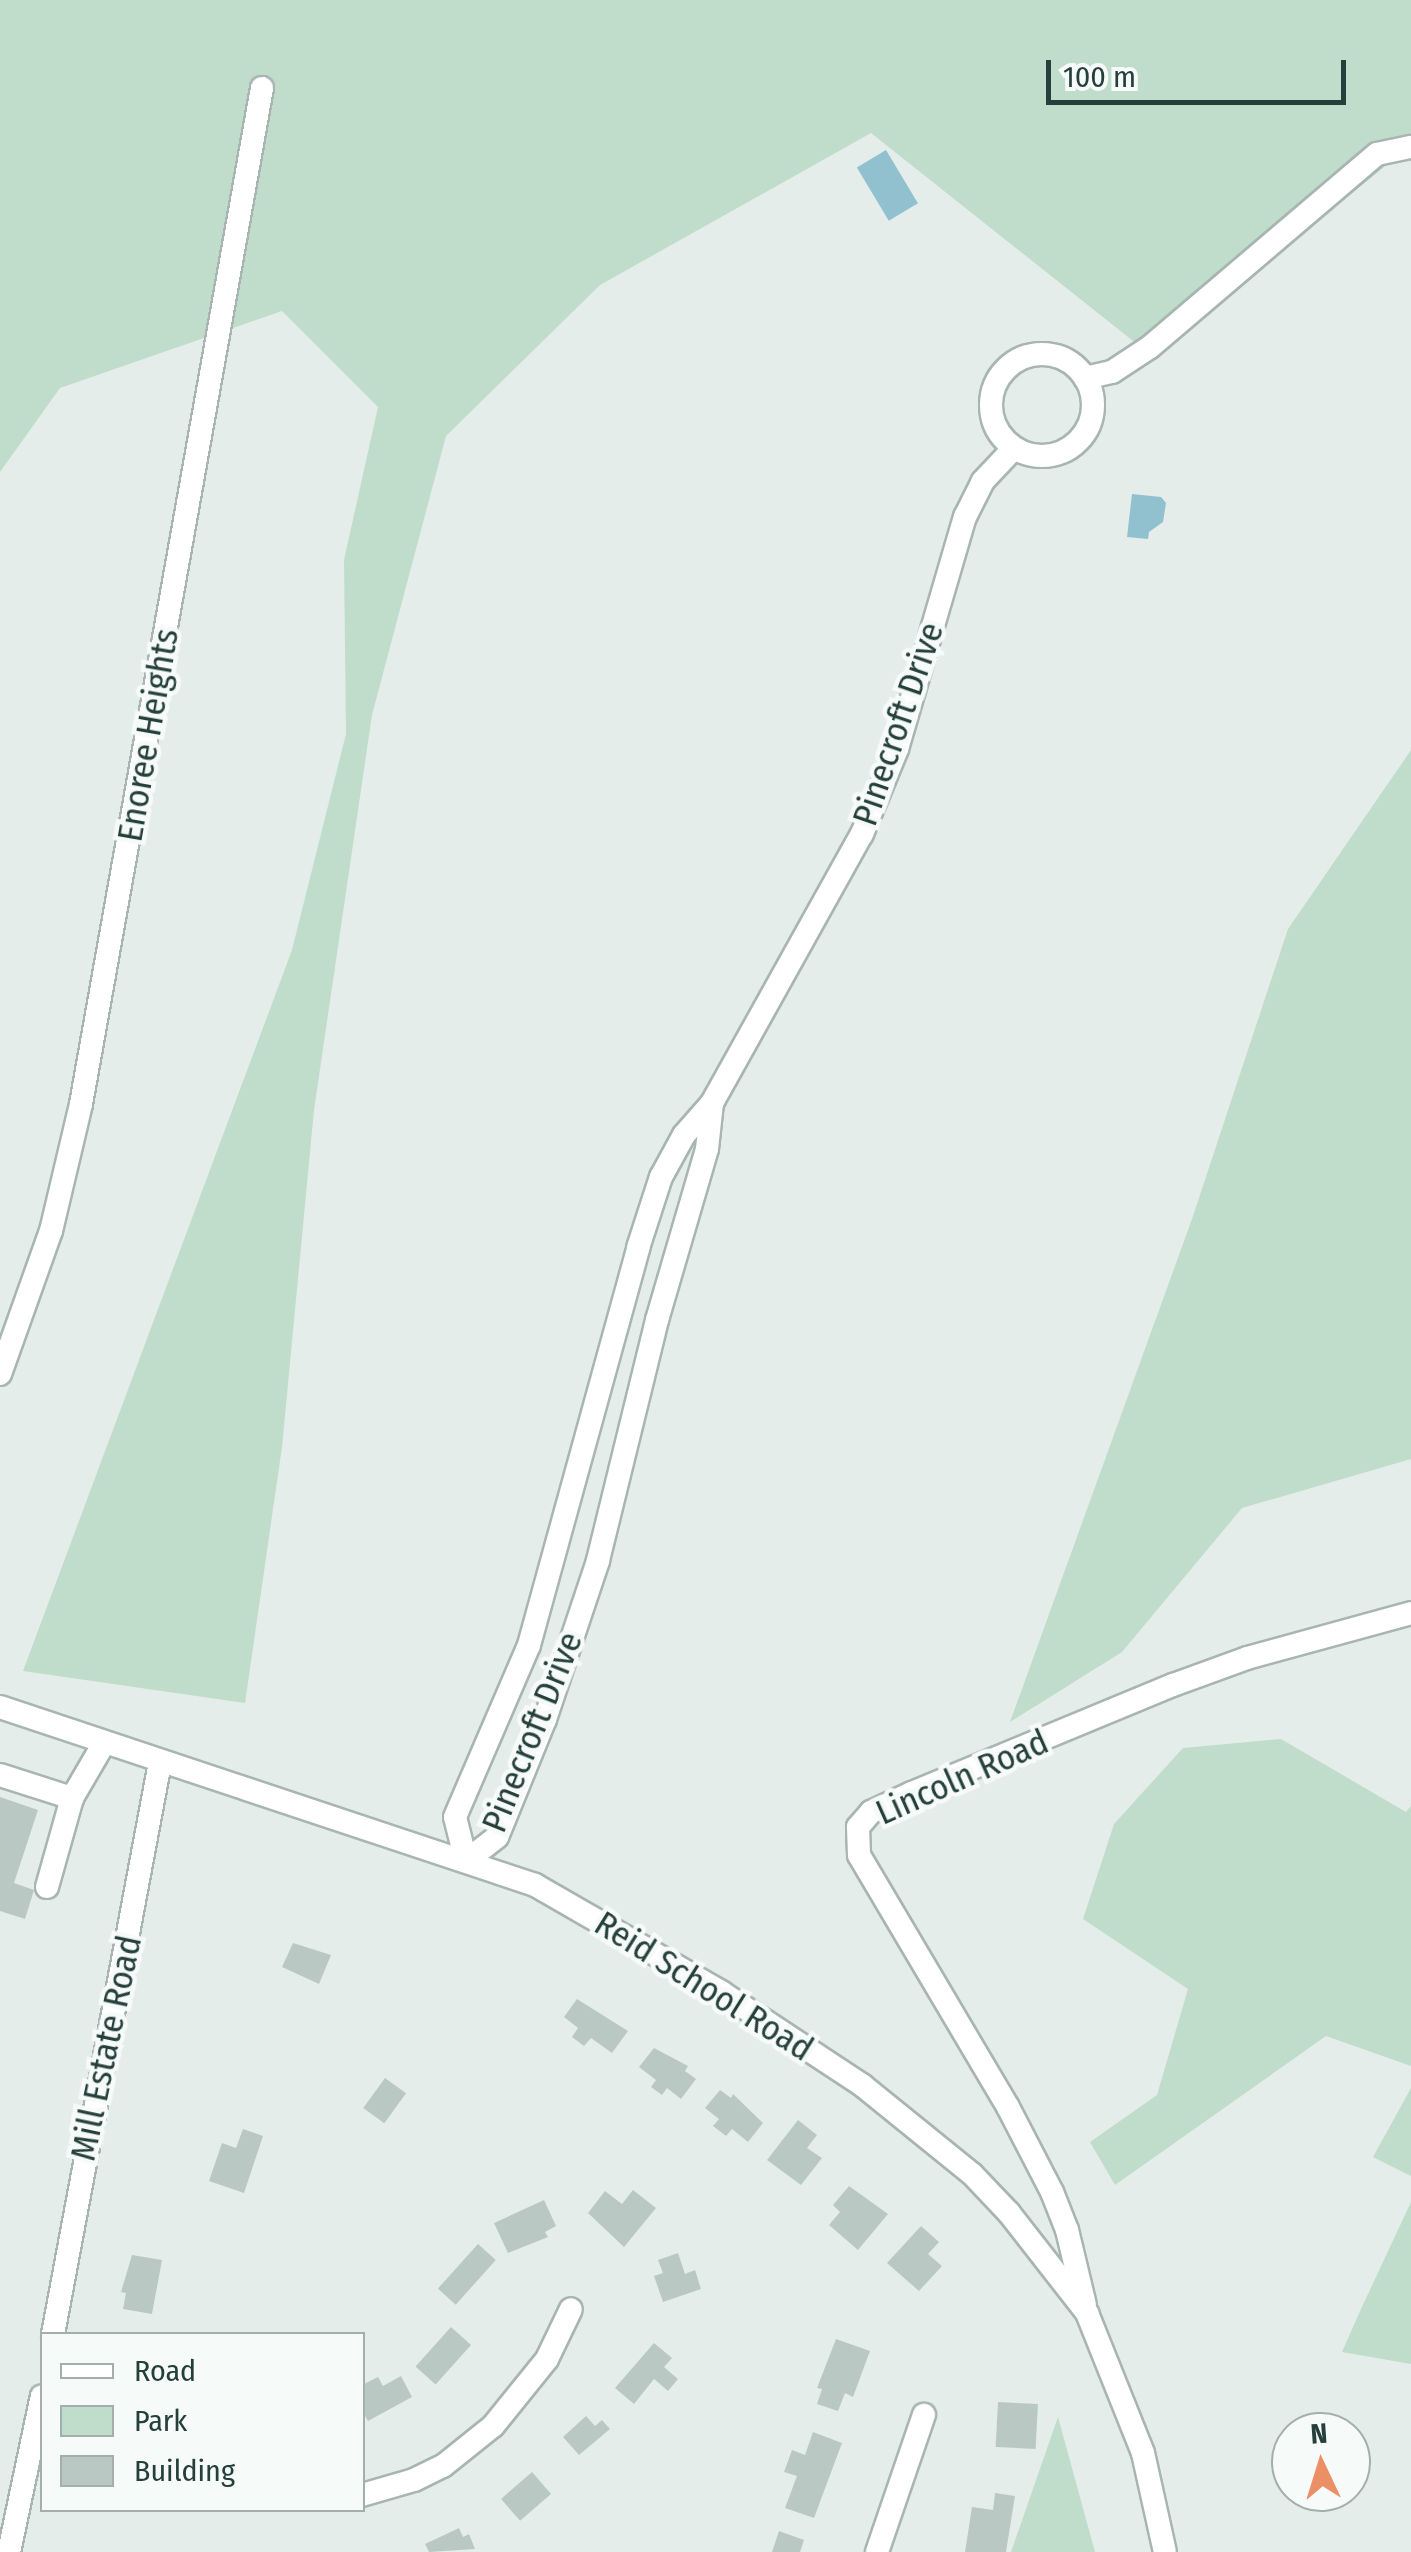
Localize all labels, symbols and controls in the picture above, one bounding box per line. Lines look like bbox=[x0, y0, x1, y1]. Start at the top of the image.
scale bar bbox=[1051, 40, 1351, 102]
text: 100 m bbox=[1063, 59, 1136, 95]
street label: Pinecroft Drive bbox=[844, 617, 952, 831]
street label: Enoree Heights bbox=[109, 625, 187, 845]
street label: Pinecroft Drive bbox=[473, 1626, 591, 1838]
street label: Lincoln Road bbox=[869, 1720, 1055, 1834]
street label: Reid School Road bbox=[587, 1902, 821, 2070]
street label: Mill Estate Road bbox=[62, 1932, 150, 2164]
legend bbox=[40, 2332, 365, 2512]
text: Road bbox=[134, 2353, 196, 2389]
text: Park bbox=[134, 2403, 187, 2439]
north arrow bbox=[1271, 2412, 1371, 2512]
text: N bbox=[1309, 2417, 1329, 2451]
text: Building bbox=[134, 2453, 235, 2489]

